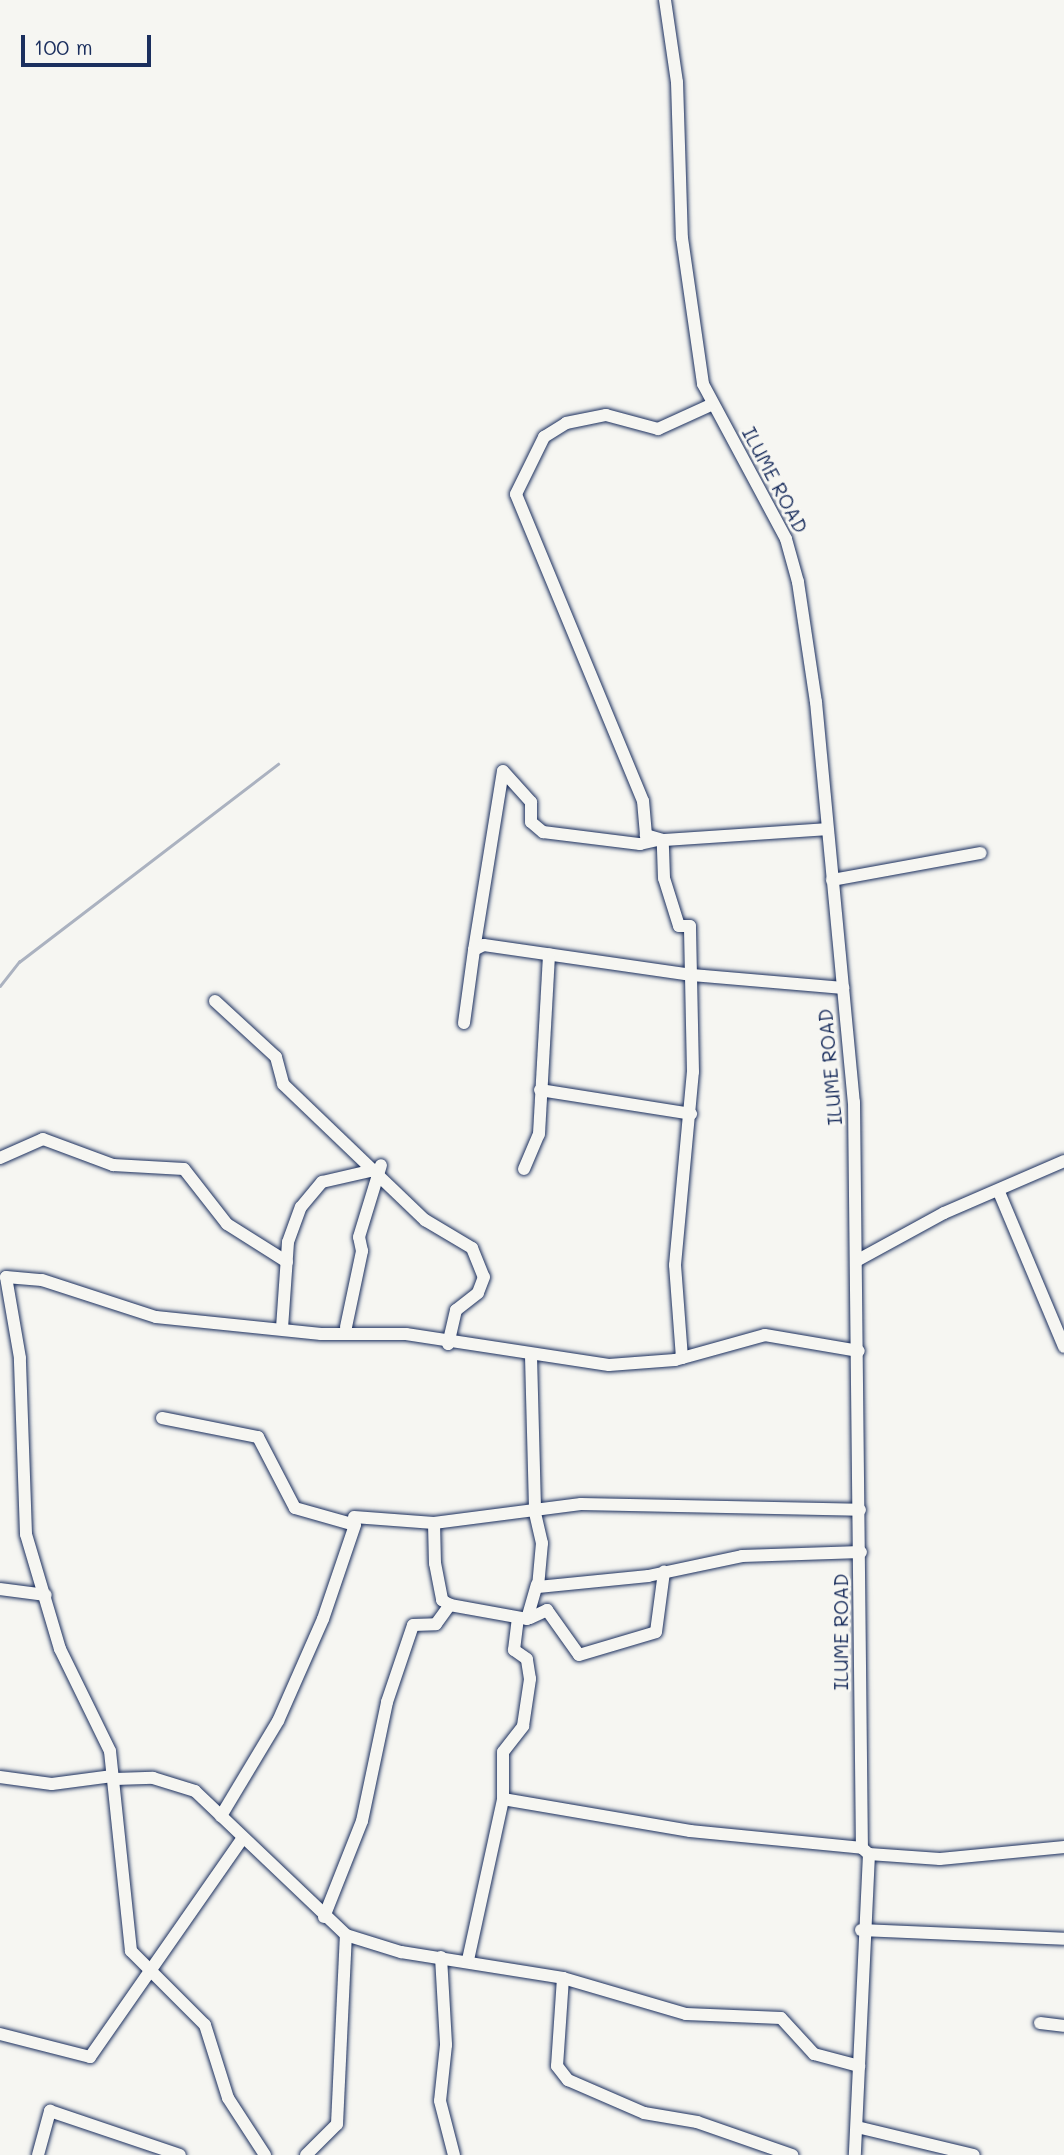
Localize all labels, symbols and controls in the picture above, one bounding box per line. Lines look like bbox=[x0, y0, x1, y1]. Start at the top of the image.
scale bar bbox=[24, 21, 154, 65]
text: 100 m bbox=[34, 33, 93, 60]
street label: ILUME ROAD bbox=[738, 423, 812, 537]
street label: ILUME ROAD bbox=[814, 1008, 846, 1126]
street label: ILUME ROAD bbox=[830, 1574, 852, 1690]

